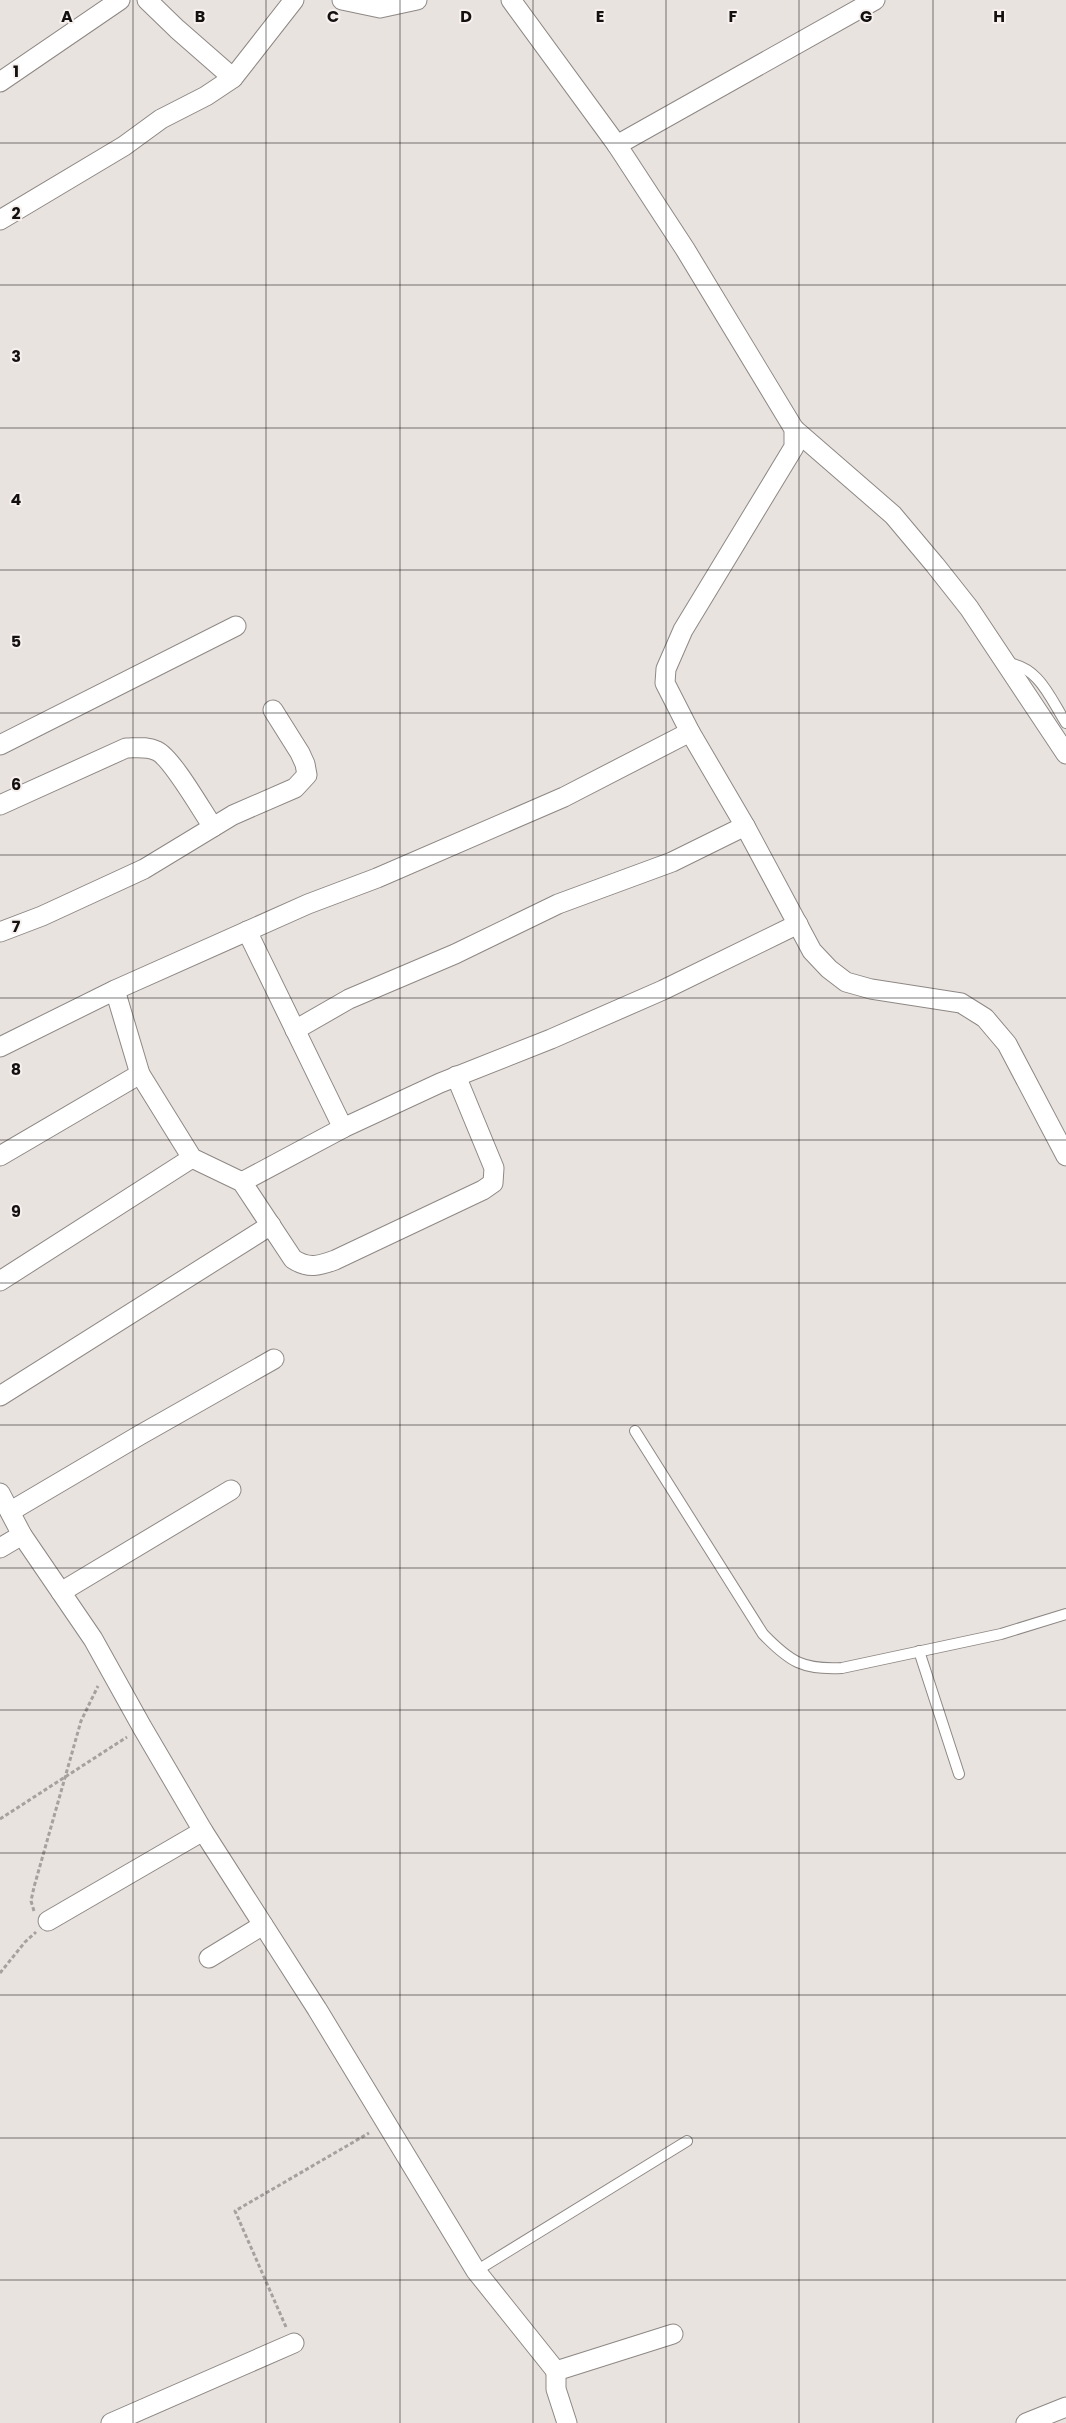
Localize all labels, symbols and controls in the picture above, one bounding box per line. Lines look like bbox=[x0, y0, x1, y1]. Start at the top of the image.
text: A bbox=[61, 5, 73, 28]
text: B bbox=[195, 5, 205, 28]
text: C bbox=[327, 5, 339, 28]
text: D bbox=[460, 5, 472, 28]
text: E bbox=[596, 5, 604, 28]
text: F bbox=[729, 5, 738, 28]
text: G bbox=[860, 5, 872, 28]
text: H bbox=[993, 5, 1005, 28]
text: 1 bbox=[13, 60, 19, 83]
text: 2 bbox=[11, 202, 21, 225]
text: 3 bbox=[11, 345, 21, 368]
text: 4 bbox=[11, 488, 22, 511]
text: 5 bbox=[11, 630, 21, 653]
text: 6 bbox=[11, 773, 21, 796]
text: 7 bbox=[12, 915, 21, 938]
text: 8 bbox=[11, 1058, 21, 1081]
text: 9 bbox=[11, 1200, 21, 1223]

